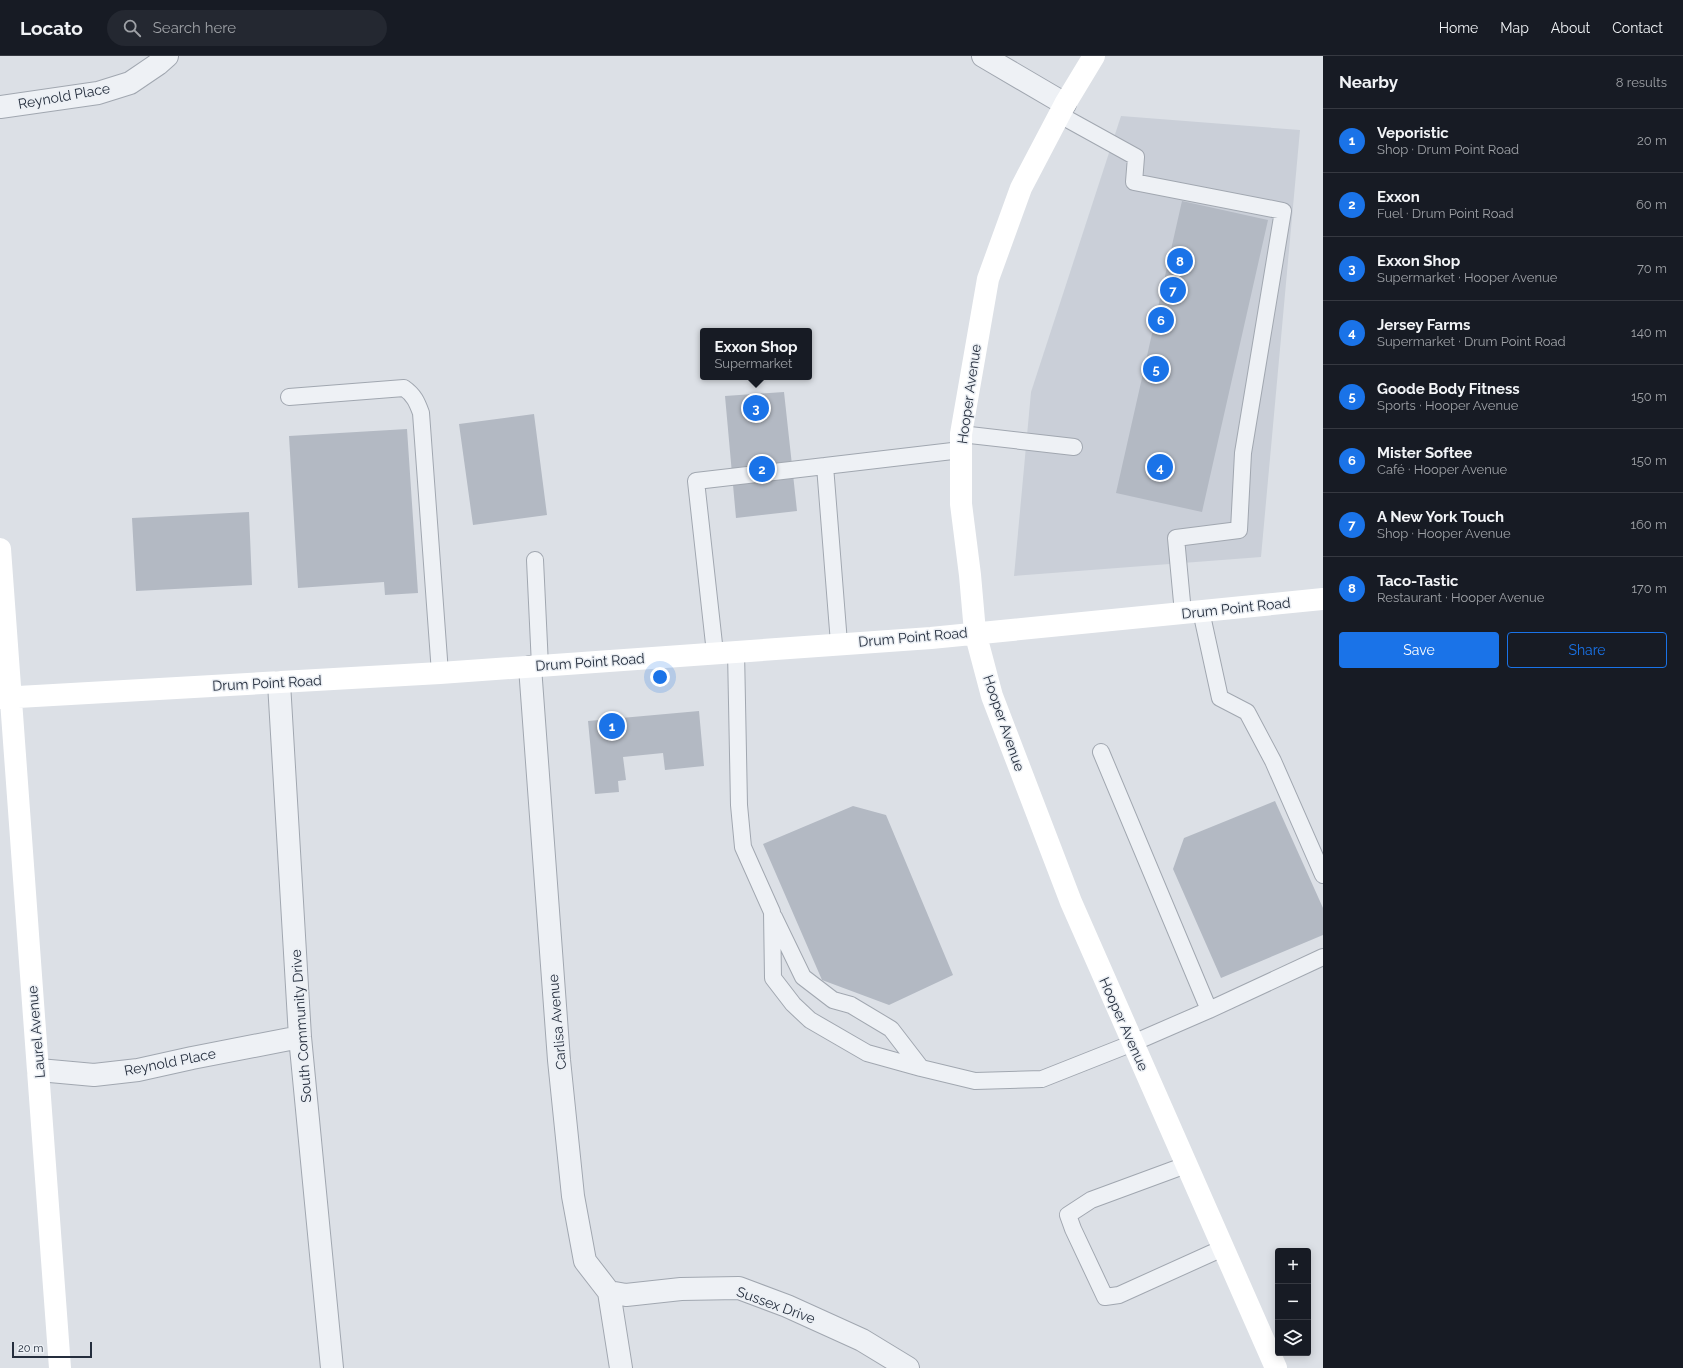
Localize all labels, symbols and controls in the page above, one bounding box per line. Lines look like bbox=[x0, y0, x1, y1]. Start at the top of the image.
search box bbox=[107, 10, 387, 46]
text: Locato bbox=[20, 17, 83, 39]
icon: search bbox=[121, 17, 143, 39]
text: Search here bbox=[153, 19, 236, 37]
text: Home bbox=[1439, 20, 1478, 36]
text: Map bbox=[1500, 20, 1529, 36]
text: About bbox=[1551, 20, 1590, 36]
text: Contact bbox=[1612, 20, 1663, 36]
text: Nearby bbox=[1339, 72, 1398, 92]
text: 8 results bbox=[1616, 75, 1667, 90]
street label: Reynold Place bbox=[17, 80, 111, 112]
text: Veporistic bbox=[1377, 124, 1449, 142]
text: 1 bbox=[1349, 133, 1355, 148]
text: 20 m bbox=[1637, 133, 1667, 148]
text: Shop · Drum Point Road bbox=[1377, 142, 1519, 157]
text: Exxon bbox=[1377, 188, 1420, 206]
text: 2 bbox=[1348, 197, 1356, 212]
text: 60 m bbox=[1636, 197, 1667, 212]
text: Fuel · Drum Point Road bbox=[1377, 206, 1514, 221]
pin: 8 bbox=[1167, 246, 1193, 276]
text: Exxon Shop bbox=[1377, 252, 1460, 270]
text: 3 bbox=[1348, 261, 1356, 276]
text: 70 m bbox=[1637, 261, 1667, 276]
text: Supermarket · Hooper Avenue bbox=[1377, 270, 1557, 285]
pin: 7 bbox=[1160, 275, 1186, 305]
pin: 6 bbox=[1148, 305, 1174, 335]
text: Jersey Farms bbox=[1377, 316, 1470, 334]
text: 4 bbox=[1348, 325, 1356, 340]
text: 140 m bbox=[1631, 325, 1667, 340]
popup bbox=[700, 328, 812, 380]
text: Supermarket · Drum Point Road bbox=[1377, 334, 1566, 349]
text: Exxon Shop bbox=[714, 338, 798, 356]
street label: Hooper Avenue bbox=[954, 343, 984, 445]
pin: 5 bbox=[1143, 354, 1169, 384]
text: Supermarket bbox=[714, 356, 792, 371]
text: Goode Body Fitness bbox=[1377, 380, 1520, 398]
text: 5 bbox=[1348, 389, 1356, 404]
text: 150 m bbox=[1631, 389, 1667, 404]
pin: 3 bbox=[743, 393, 769, 423]
text: Sports · Hooper Avenue bbox=[1377, 398, 1518, 413]
text: Mister Softee bbox=[1377, 444, 1472, 462]
pin: 4 bbox=[1147, 452, 1173, 482]
text: 6 bbox=[1348, 453, 1356, 468]
text: 150 m bbox=[1631, 453, 1667, 468]
pin: 2 bbox=[749, 454, 775, 484]
text: Café · Hooper Avenue bbox=[1377, 462, 1507, 477]
text: A New York Touch bbox=[1377, 508, 1504, 526]
text: 7 bbox=[1348, 517, 1356, 532]
text: 160 m bbox=[1630, 517, 1667, 532]
text: Shop · Hooper Avenue bbox=[1377, 526, 1511, 541]
text: Taco-Tastic bbox=[1377, 572, 1459, 590]
text: 8 bbox=[1348, 581, 1356, 596]
text: 170 m bbox=[1631, 581, 1667, 596]
text: Restaurant · Hooper Avenue bbox=[1377, 590, 1544, 605]
street label: Drum Point Road bbox=[1181, 594, 1291, 622]
street label: Drum Point Road bbox=[858, 624, 968, 650]
button: Save bbox=[1339, 632, 1499, 668]
button: Share bbox=[1507, 632, 1667, 668]
street label: Drum Point Road bbox=[535, 650, 645, 674]
your location bbox=[650, 667, 670, 687]
street label: Drum Point Road bbox=[212, 672, 322, 694]
street label: Hooper Avenue bbox=[980, 673, 1028, 773]
pin: 1 bbox=[599, 711, 625, 741]
street label: South Community Drive bbox=[288, 949, 314, 1103]
street label: Carlisa Avenue bbox=[545, 974, 569, 1070]
street label: Hooper Avenue bbox=[1096, 975, 1152, 1073]
street label: Laurel Avenue bbox=[24, 985, 48, 1079]
street label: Reynold Place bbox=[123, 1045, 217, 1079]
map controls bbox=[1275, 1248, 1311, 1356]
button: + bbox=[1275, 1248, 1311, 1284]
street label: Sussex Drive bbox=[735, 1283, 817, 1327]
button: − bbox=[1275, 1284, 1311, 1320]
button: layers bbox=[1275, 1320, 1311, 1356]
scale bar bbox=[12, 1340, 92, 1359]
text: 20 m bbox=[18, 1342, 43, 1355]

